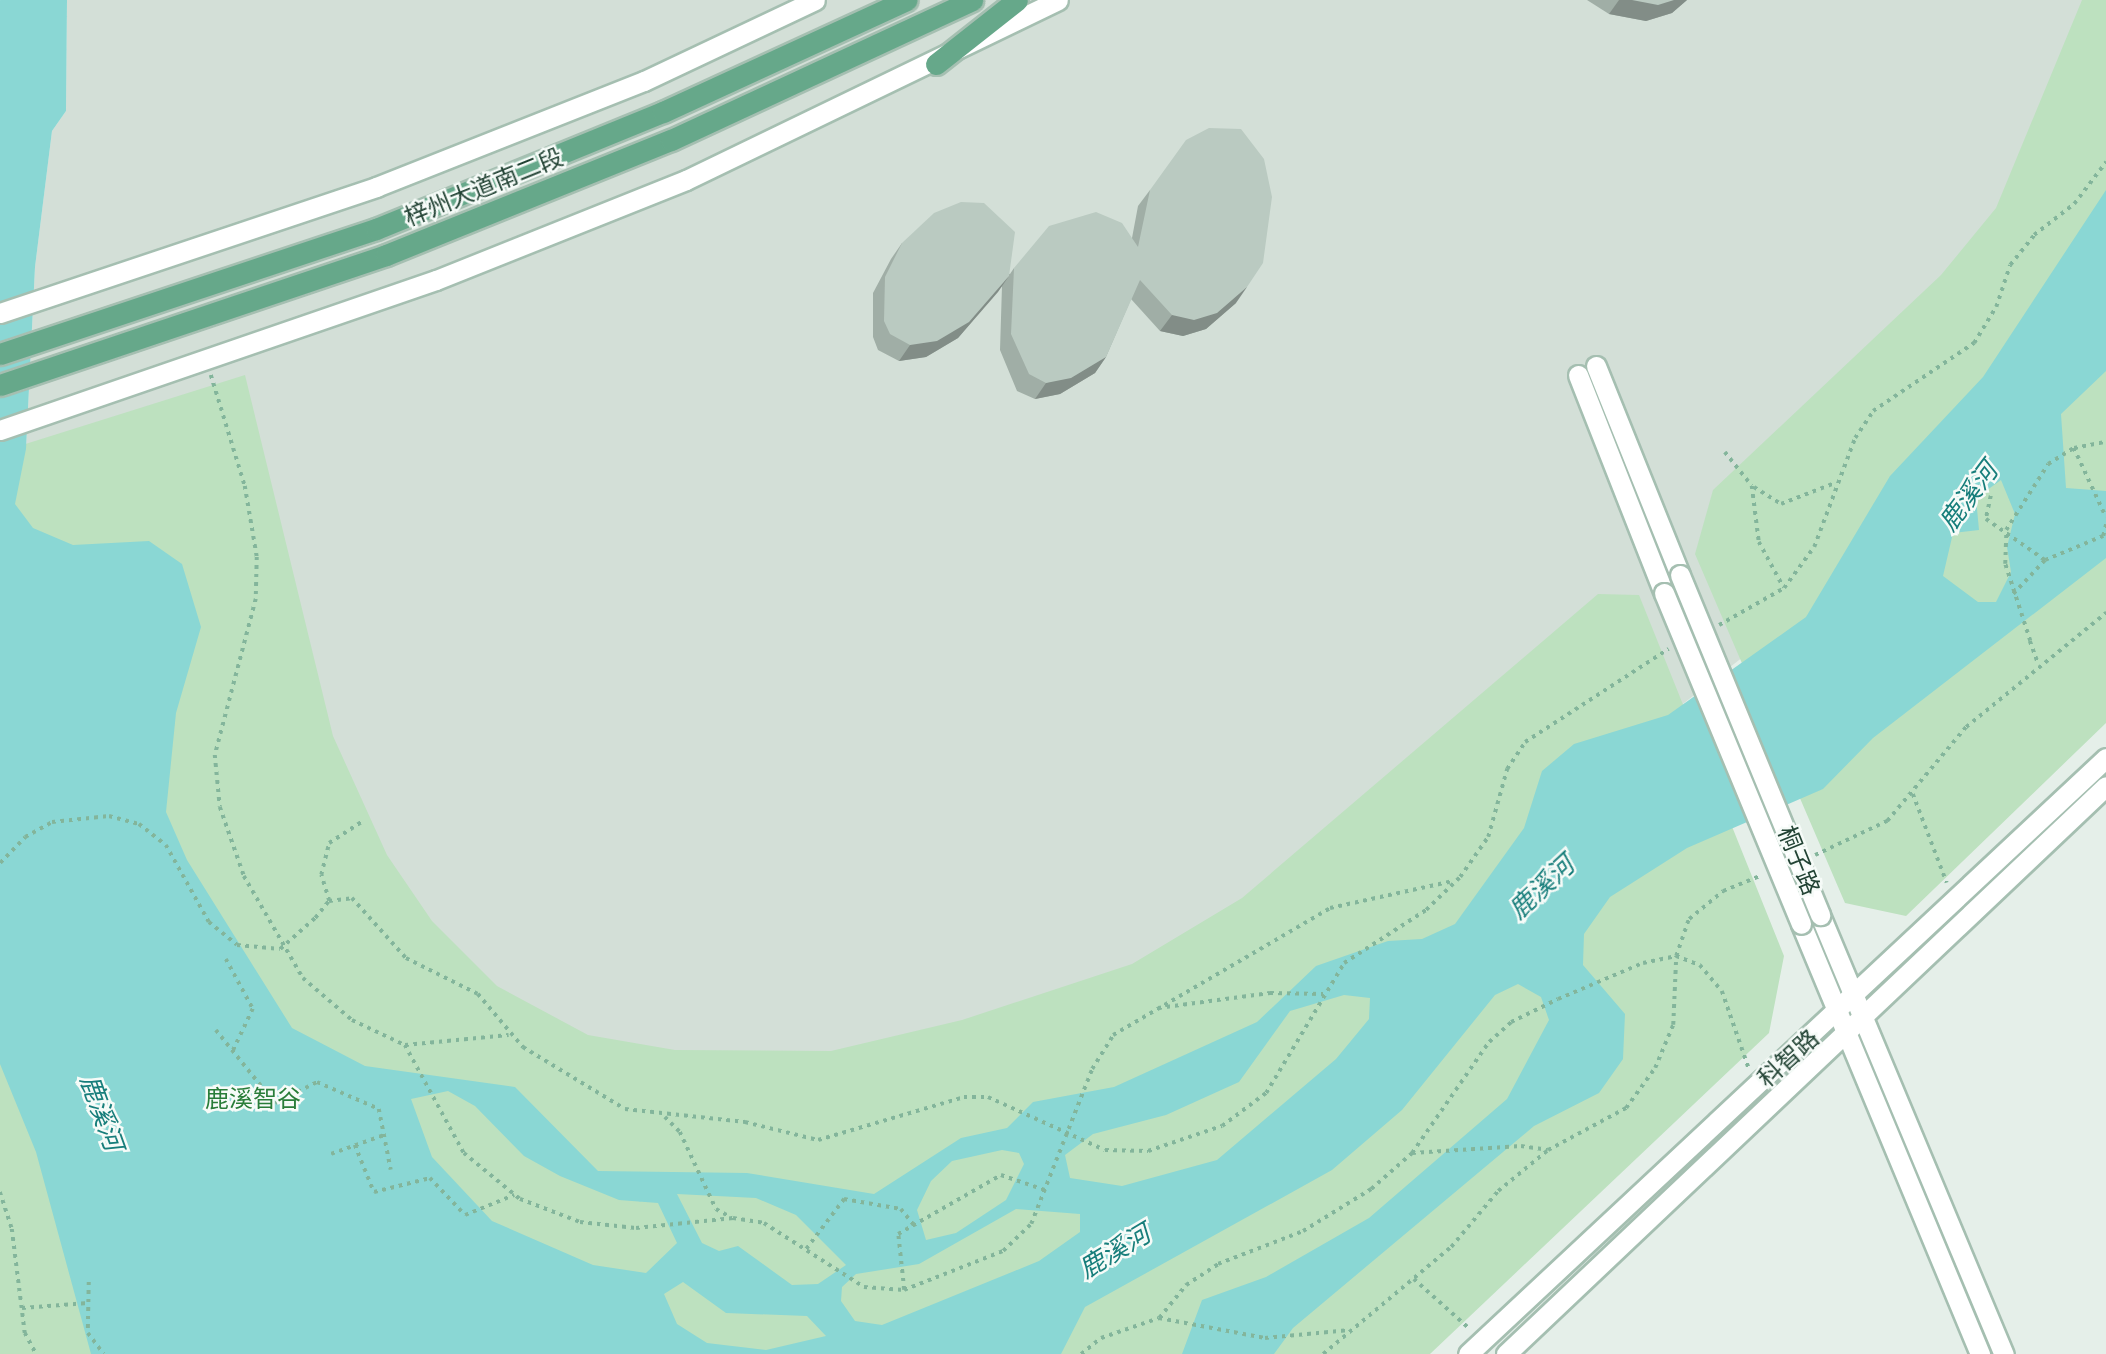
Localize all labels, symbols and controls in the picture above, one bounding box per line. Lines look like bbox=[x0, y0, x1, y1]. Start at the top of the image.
street label: 梓州大道南二段 bbox=[401, 143, 567, 233]
water label: 鹿溪河 bbox=[1933, 456, 2005, 538]
street label: 桐子路 bbox=[1771, 822, 1825, 900]
water label: 鹿溪河 bbox=[1503, 850, 1581, 926]
street label: 科智路 bbox=[1753, 1024, 1825, 1094]
water label: 鹿溪河 bbox=[73, 1071, 129, 1155]
park label: 鹿溪智谷 bbox=[205, 1086, 301, 1114]
water label: 鹿溪河 bbox=[1074, 1219, 1156, 1285]

